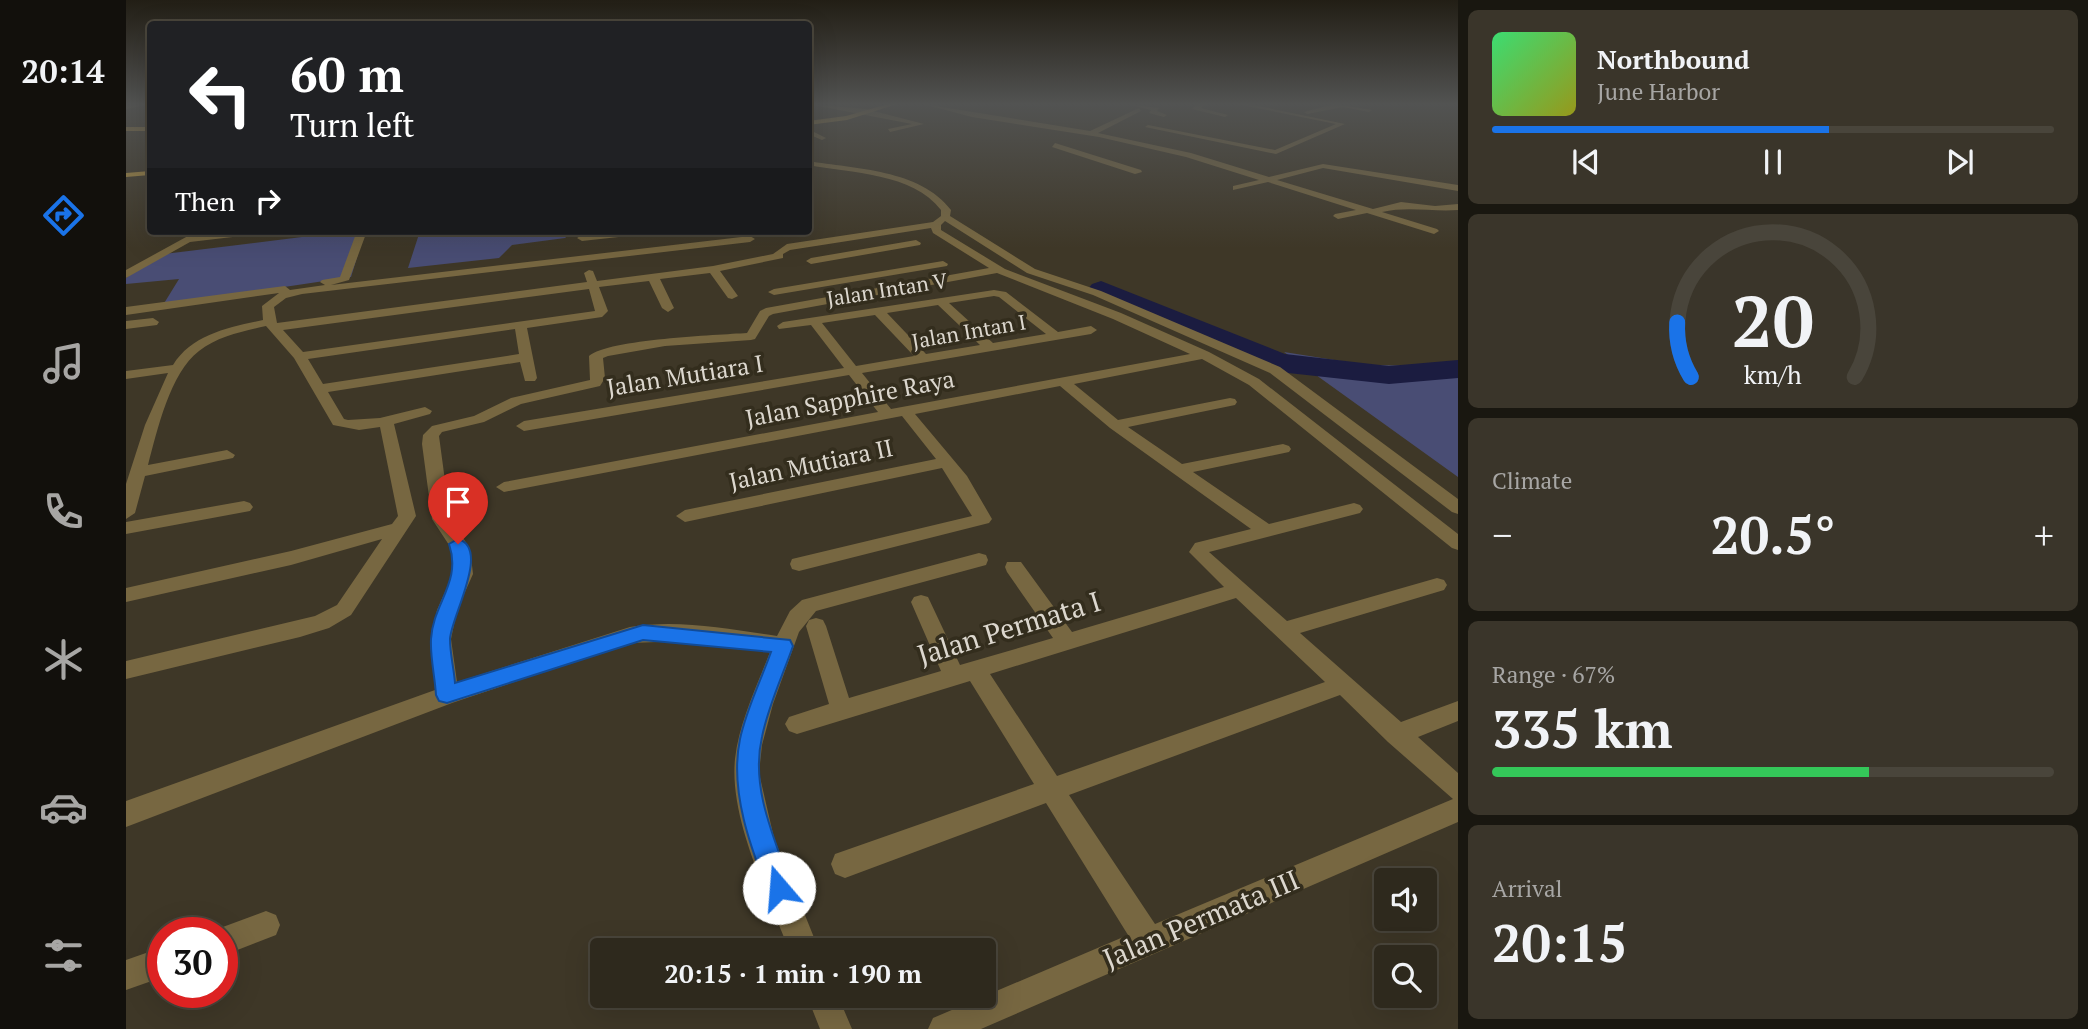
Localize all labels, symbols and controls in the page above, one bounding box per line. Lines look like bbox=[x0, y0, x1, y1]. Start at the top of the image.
text: 60 m bbox=[290, 41, 404, 106]
text: Northbound bbox=[1597, 42, 1750, 76]
icon: left bbox=[175, 49, 266, 140]
text: 20:14 bbox=[21, 50, 105, 92]
text: June Harbor bbox=[1597, 76, 1720, 107]
text: Turn left bbox=[290, 104, 414, 146]
icon: previous bbox=[1567, 143, 1605, 181]
icon: pause bbox=[1754, 143, 1792, 181]
icon: next bbox=[1941, 143, 1979, 181]
icon: right bbox=[249, 182, 287, 220]
text: Then bbox=[175, 184, 235, 218]
icon: directions bbox=[39, 191, 88, 240]
street label: Jalan Intan V bbox=[824, 266, 950, 312]
text: 20 bbox=[1732, 271, 1814, 368]
street label: Jalan Intan I bbox=[910, 307, 1028, 355]
icon: music bbox=[39, 339, 88, 388]
street label: Jalan Mutiara I bbox=[604, 347, 765, 403]
text: km/h bbox=[1744, 357, 1802, 390]
street label: Jalan Sapphire Raya bbox=[743, 362, 957, 434]
street label: Jalan Mutiara II bbox=[726, 431, 896, 497]
text: Climate bbox=[1492, 465, 1572, 496]
pin bbox=[428, 472, 488, 544]
icon: arrive bbox=[439, 483, 477, 521]
icon: phone bbox=[39, 487, 88, 536]
text: 20.5° bbox=[1710, 500, 1836, 569]
text: − bbox=[1492, 510, 1512, 560]
text: + bbox=[2034, 510, 2054, 560]
street label: Jalan Permata I bbox=[913, 582, 1105, 673]
icon: climate bbox=[39, 635, 88, 684]
text: Range · 67% bbox=[1492, 659, 1615, 690]
text: 335 km bbox=[1492, 694, 1673, 763]
icon: car bbox=[39, 783, 88, 832]
position arrow bbox=[742, 851, 816, 925]
street label: Jalan Permata III bbox=[1097, 861, 1304, 977]
map controls bbox=[1374, 868, 1437, 1008]
button: sound bbox=[1374, 868, 1437, 931]
text: Arrival bbox=[1492, 873, 1563, 904]
text: 20:15 bbox=[1492, 908, 1627, 977]
speed limit sign: 30 bbox=[147, 917, 238, 1008]
icon: filters bbox=[39, 931, 88, 980]
button: search bbox=[1374, 945, 1437, 1008]
text: 20:15 · 1 min · 190 m bbox=[664, 956, 922, 990]

